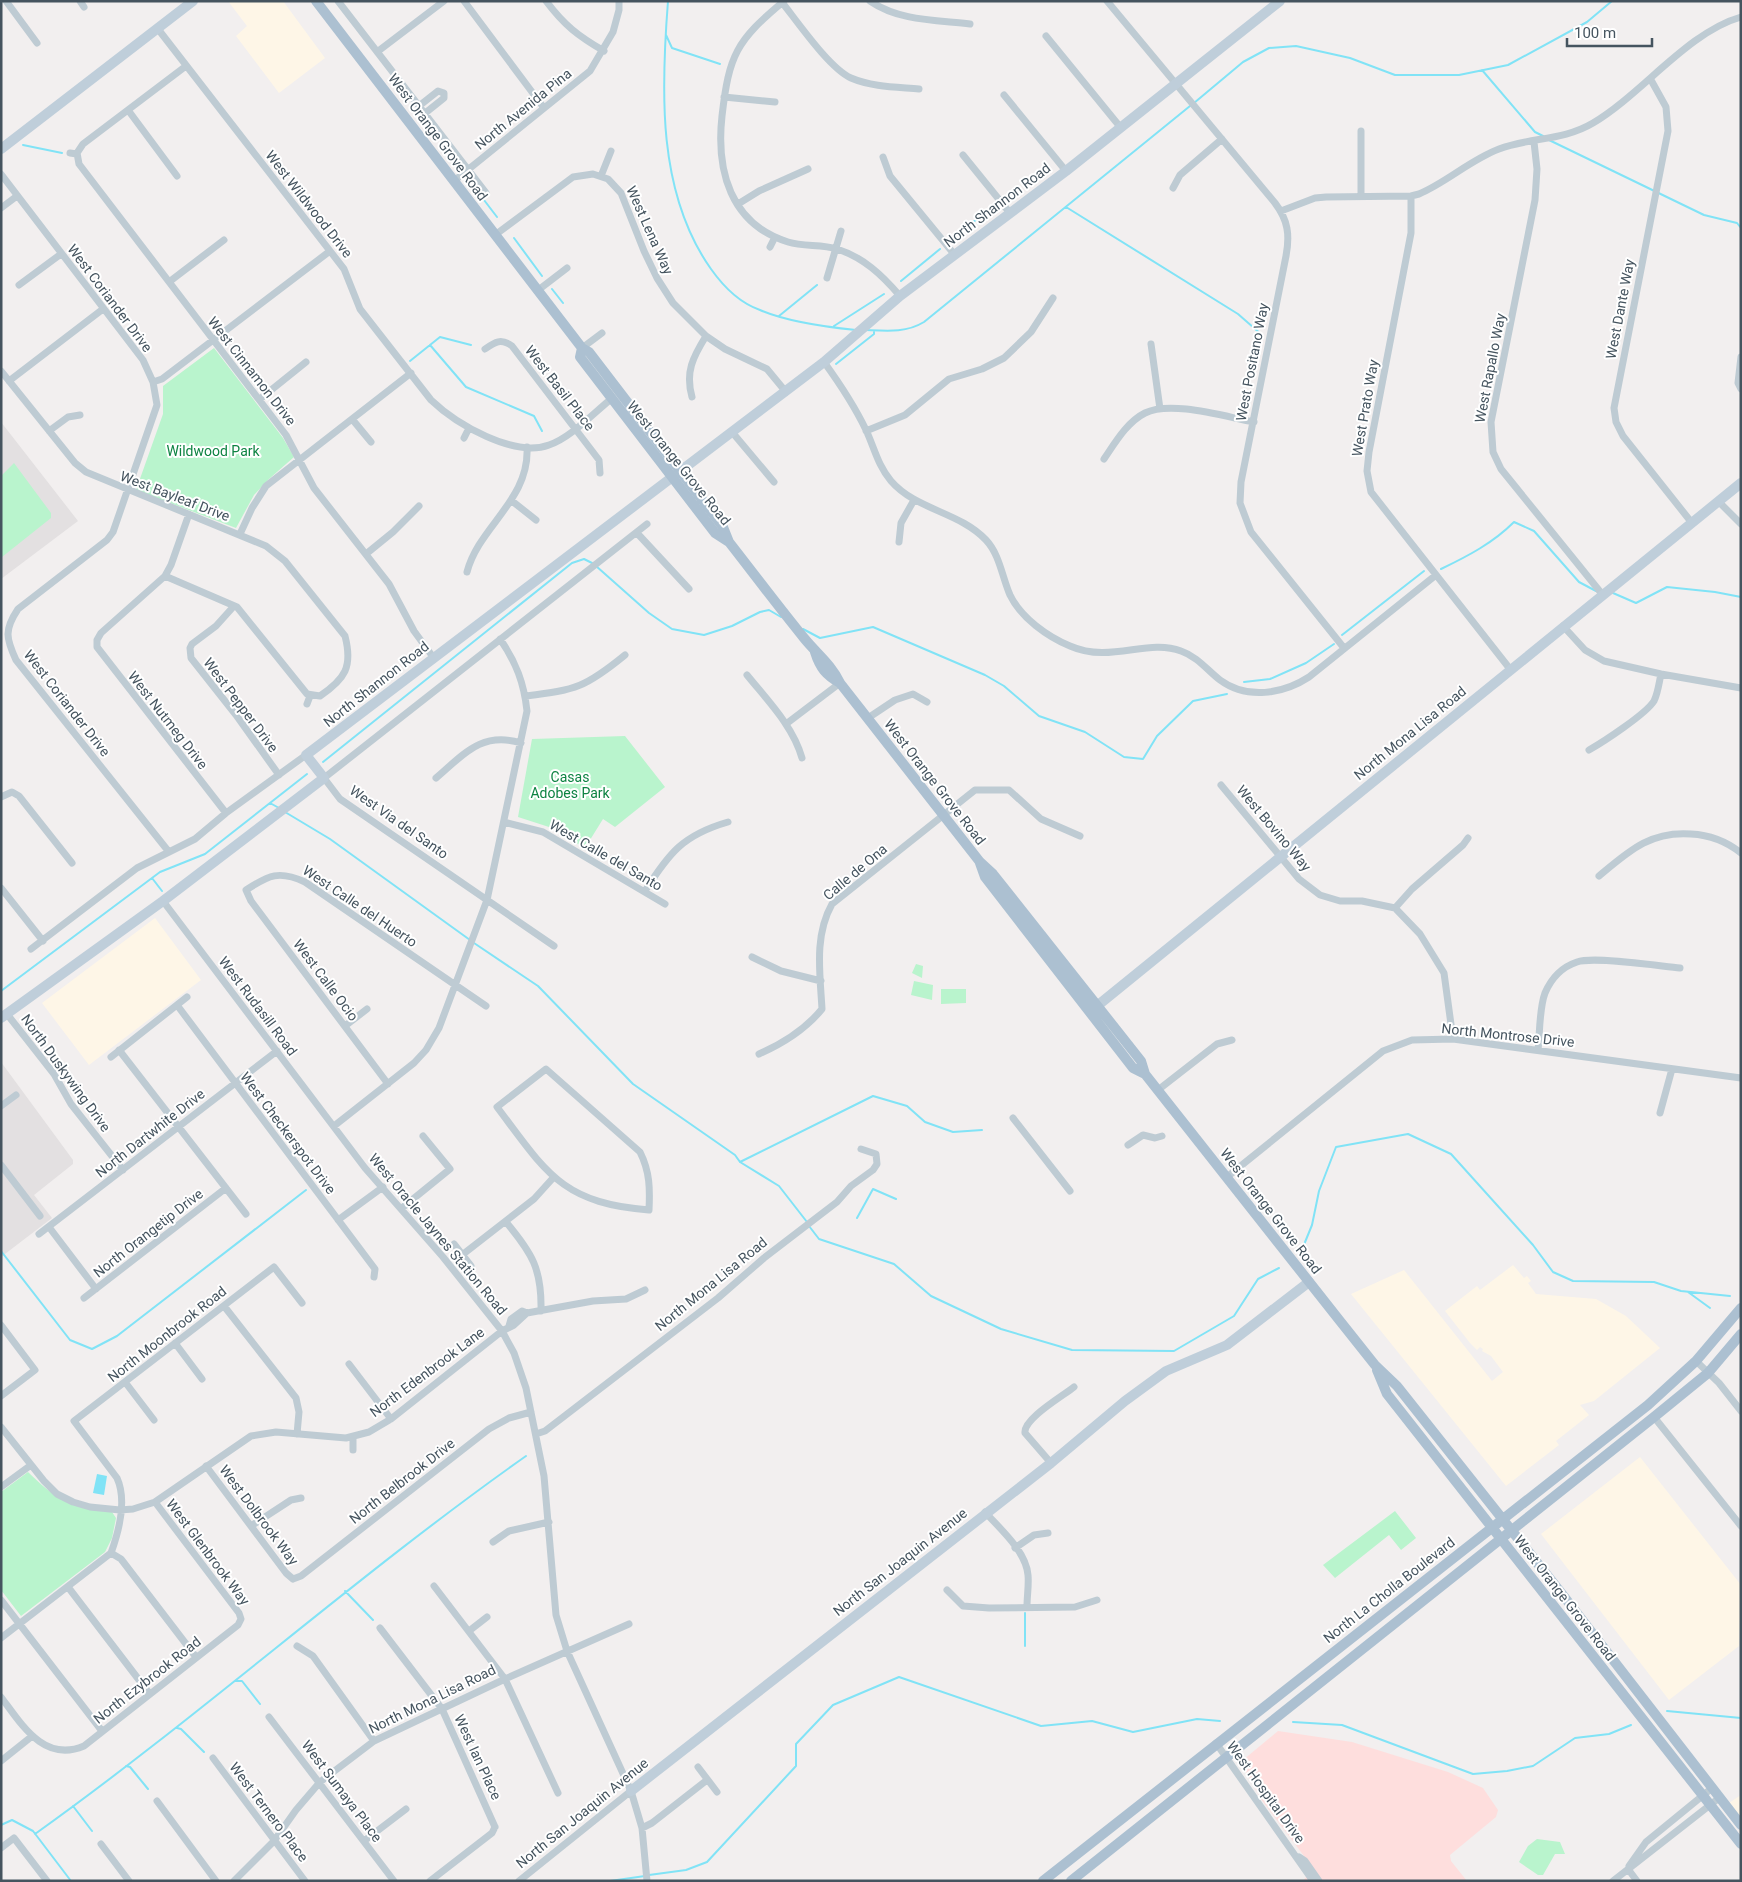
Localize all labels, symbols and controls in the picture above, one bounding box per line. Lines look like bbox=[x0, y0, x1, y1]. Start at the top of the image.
scale bar bbox=[1567, 15, 1652, 47]
text: 100 m bbox=[1574, 24, 1616, 42]
street label: North Avenida Pina bbox=[472, 65, 574, 153]
street label: West Orange Grove Road bbox=[385, 70, 491, 204]
street label: West Wildwood Drive bbox=[262, 147, 356, 261]
street label: North Shannon Road bbox=[941, 160, 1053, 250]
street label: West Lena Way bbox=[623, 183, 677, 277]
street label: West Coriander Drive bbox=[64, 241, 156, 355]
street label: West Dante Way bbox=[1602, 257, 1638, 360]
street label: West Positano Way bbox=[1233, 301, 1271, 422]
street label: West Rapallo Way bbox=[1472, 312, 1509, 424]
street label: West Cinnamon Drive bbox=[205, 313, 299, 429]
street label: West Basil Place bbox=[522, 342, 598, 434]
street label: West Prato Way bbox=[1349, 358, 1381, 458]
street label: West Orange Grove Road bbox=[624, 398, 734, 528]
park label: Wildwood Park bbox=[166, 443, 260, 459]
street label: West Bayleaf Drive bbox=[118, 468, 232, 524]
street label: North Shannon Road bbox=[320, 638, 432, 730]
street label: West Coriander Drive bbox=[21, 647, 113, 759]
street label: West Pepper Drive bbox=[200, 655, 282, 755]
street label: West Nutmeg Drive bbox=[125, 668, 211, 772]
street label: North Mona Lisa Road bbox=[1351, 683, 1469, 783]
street label: West Orange Grove Road bbox=[881, 716, 989, 848]
park label: Casas Adobes Park bbox=[530, 769, 611, 801]
street label: West Via del Santo bbox=[347, 782, 451, 862]
street label: West Bovino Way bbox=[1233, 782, 1315, 874]
street label: West Calle del Santo bbox=[547, 816, 665, 894]
street label: Calle de Ona bbox=[820, 841, 890, 903]
street label: West Calle del Huerto bbox=[300, 862, 420, 950]
street label: West Calle Ocio bbox=[290, 936, 362, 1024]
street label: West Rudasill Road bbox=[216, 953, 300, 1059]
street label: North Duskywing Drive bbox=[18, 1011, 114, 1135]
street label: North Montrose Drive bbox=[1441, 1020, 1575, 1050]
street label: West Checkerspot Drive bbox=[237, 1069, 339, 1197]
street label: North Dartwhite Drive bbox=[92, 1085, 208, 1181]
street label: West Orange Grove Road bbox=[1217, 1145, 1325, 1277]
street label: West Oracle Jaynes Station Road bbox=[366, 1150, 510, 1318]
street label: North Orangetip Drive bbox=[90, 1185, 206, 1281]
street label: North Mona Lisa Road bbox=[652, 1234, 770, 1334]
street label: North Moonbrook Road bbox=[105, 1283, 229, 1385]
street label: North Edenbrook Lane bbox=[367, 1324, 487, 1420]
street label: North Belbrook Drive bbox=[346, 1435, 458, 1527]
street label: West Dolbrook Way bbox=[216, 1462, 302, 1568]
street label: West Glenbrook Way bbox=[163, 1496, 253, 1608]
street label: North San Joaquin Avenue bbox=[830, 1505, 970, 1619]
street label: West Orange Grove Road bbox=[1511, 1532, 1619, 1664]
street label: North La Cholla Boulevard bbox=[1320, 1534, 1458, 1646]
street label: North Ezybrook Road bbox=[90, 1633, 204, 1727]
street label: North Mona Lisa Road bbox=[366, 1661, 498, 1737]
street label: West Ian Place bbox=[451, 1712, 505, 1802]
street label: West Sumaya Place bbox=[299, 1737, 385, 1845]
street label: West Hospital Drive bbox=[1224, 1738, 1308, 1846]
street label: North San Joaquin Avenue bbox=[513, 1755, 651, 1871]
street label: West Ternero Place bbox=[226, 1759, 312, 1865]

